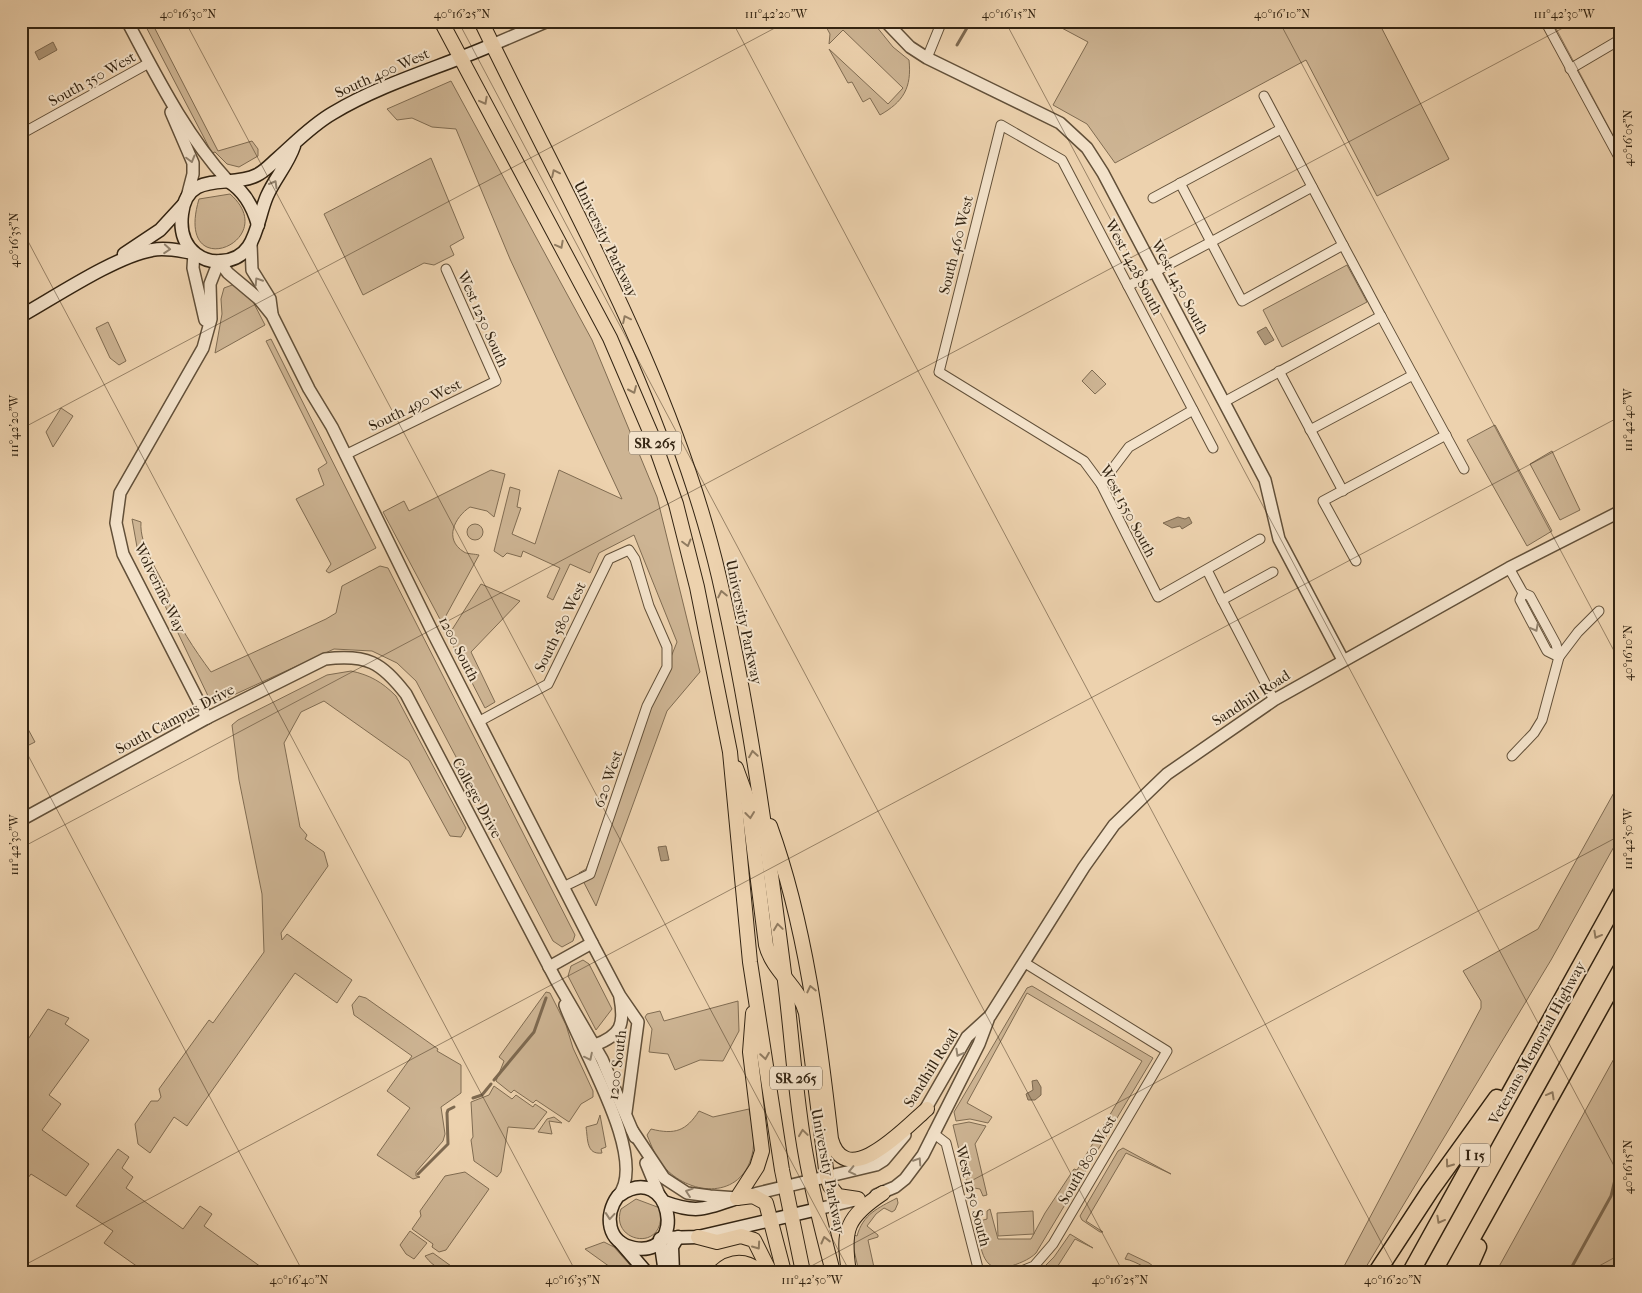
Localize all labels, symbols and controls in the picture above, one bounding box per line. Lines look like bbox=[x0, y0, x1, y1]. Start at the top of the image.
text: 40°16'30"N bbox=[160, 7, 216, 21]
text: 40°16'25"N bbox=[434, 7, 490, 21]
text: 111°42'20"W bbox=[745, 7, 808, 21]
text: 40°16'15"N bbox=[982, 7, 1036, 21]
text: 40°16'10"N bbox=[1254, 7, 1310, 21]
text: 111°42'30"W bbox=[1533, 7, 1596, 21]
street label: South 400 West bbox=[332, 44, 433, 102]
street label: South 350 West bbox=[45, 47, 139, 110]
one-way arrow bbox=[477, 96, 487, 105]
text: 40°16'05"N bbox=[1621, 110, 1635, 166]
one-way arrow bbox=[186, 155, 196, 163]
one-way arrow bbox=[551, 169, 561, 178]
street label: University Parkway bbox=[570, 178, 642, 301]
one-way arrow bbox=[267, 181, 277, 190]
street label: South 460 West bbox=[935, 193, 977, 296]
text: 40°16'35"N bbox=[7, 212, 21, 268]
street label: West 1428 South bbox=[1101, 215, 1167, 318]
street label: West 1430 South bbox=[1147, 236, 1213, 338]
one-way arrow bbox=[554, 239, 564, 248]
one-way arrow bbox=[164, 244, 172, 255]
street label: West 1250 South bbox=[453, 267, 513, 371]
one-way arrow bbox=[255, 277, 264, 286]
one-way arrow bbox=[622, 315, 632, 324]
street label: South 490 West bbox=[366, 375, 465, 435]
one-way arrow bbox=[627, 385, 638, 394]
text: 111°42'40"W bbox=[1621, 387, 1635, 452]
text: 111°42'20"W bbox=[7, 394, 21, 457]
road number: SR 265 bbox=[629, 432, 681, 454]
street label: West 1350 South bbox=[1096, 461, 1160, 561]
street label: Wolverine Way bbox=[130, 539, 190, 637]
one-way arrow bbox=[681, 539, 691, 547]
street label: University Parkway bbox=[722, 558, 766, 687]
street label: South 580 West bbox=[530, 578, 590, 675]
one-way arrow bbox=[717, 590, 728, 599]
street label: 1200 South bbox=[435, 614, 483, 685]
one-way arrow bbox=[1529, 623, 1539, 632]
text: 40°16'10"N bbox=[1621, 625, 1635, 681]
street label: Sandhill Road bbox=[1209, 666, 1294, 730]
street label: South Campus Drive bbox=[112, 680, 238, 758]
street label: 620 West bbox=[590, 747, 626, 810]
one-way arrow bbox=[749, 749, 759, 758]
street label: College Drive bbox=[448, 755, 506, 842]
text: 111°42'50"W bbox=[1621, 807, 1635, 870]
one-way arrow bbox=[744, 811, 755, 819]
text: 111°42'30"W bbox=[7, 813, 21, 876]
one-way arrow bbox=[773, 923, 784, 931]
one-way arrow bbox=[1593, 930, 1603, 939]
street label: Veterans Memorial Highway bbox=[1484, 957, 1590, 1129]
one-way arrow bbox=[806, 984, 817, 993]
street label: Sandhill Road bbox=[900, 1025, 963, 1111]
street label: 1200 South bbox=[604, 1028, 630, 1101]
one-way arrow bbox=[955, 1047, 965, 1056]
one-way arrow bbox=[583, 1052, 593, 1061]
one-way arrow bbox=[759, 1052, 770, 1060]
road number: SR 265 bbox=[770, 1066, 822, 1090]
one-way arrow bbox=[1545, 1092, 1555, 1101]
street label: University Parkway bbox=[807, 1107, 849, 1236]
street label: South 800 West bbox=[1054, 1112, 1120, 1208]
one-way arrow bbox=[798, 1128, 808, 1137]
text: 40°16'15"N bbox=[1621, 1140, 1635, 1194]
street label: West 1250 South bbox=[951, 1143, 994, 1249]
road number: I 15 bbox=[1460, 1144, 1490, 1166]
one-way arrow bbox=[912, 1157, 922, 1166]
one-way arrow bbox=[1446, 1158, 1455, 1168]
one-way arrow bbox=[847, 1165, 856, 1176]
one-way arrow bbox=[685, 1187, 694, 1197]
one-way arrow bbox=[605, 1212, 616, 1220]
one-way arrow bbox=[1436, 1214, 1446, 1223]
one-way arrow bbox=[820, 1236, 831, 1245]
one-way arrow bbox=[751, 1240, 760, 1250]
text: 40°16'40"N bbox=[270, 1273, 328, 1287]
text: 40°16'35"N bbox=[545, 1273, 601, 1287]
text: 111°42'50"W bbox=[781, 1273, 844, 1287]
text: 40°16'25"N bbox=[1092, 1273, 1148, 1287]
text: 40°16'20"N bbox=[1364, 1273, 1422, 1287]

